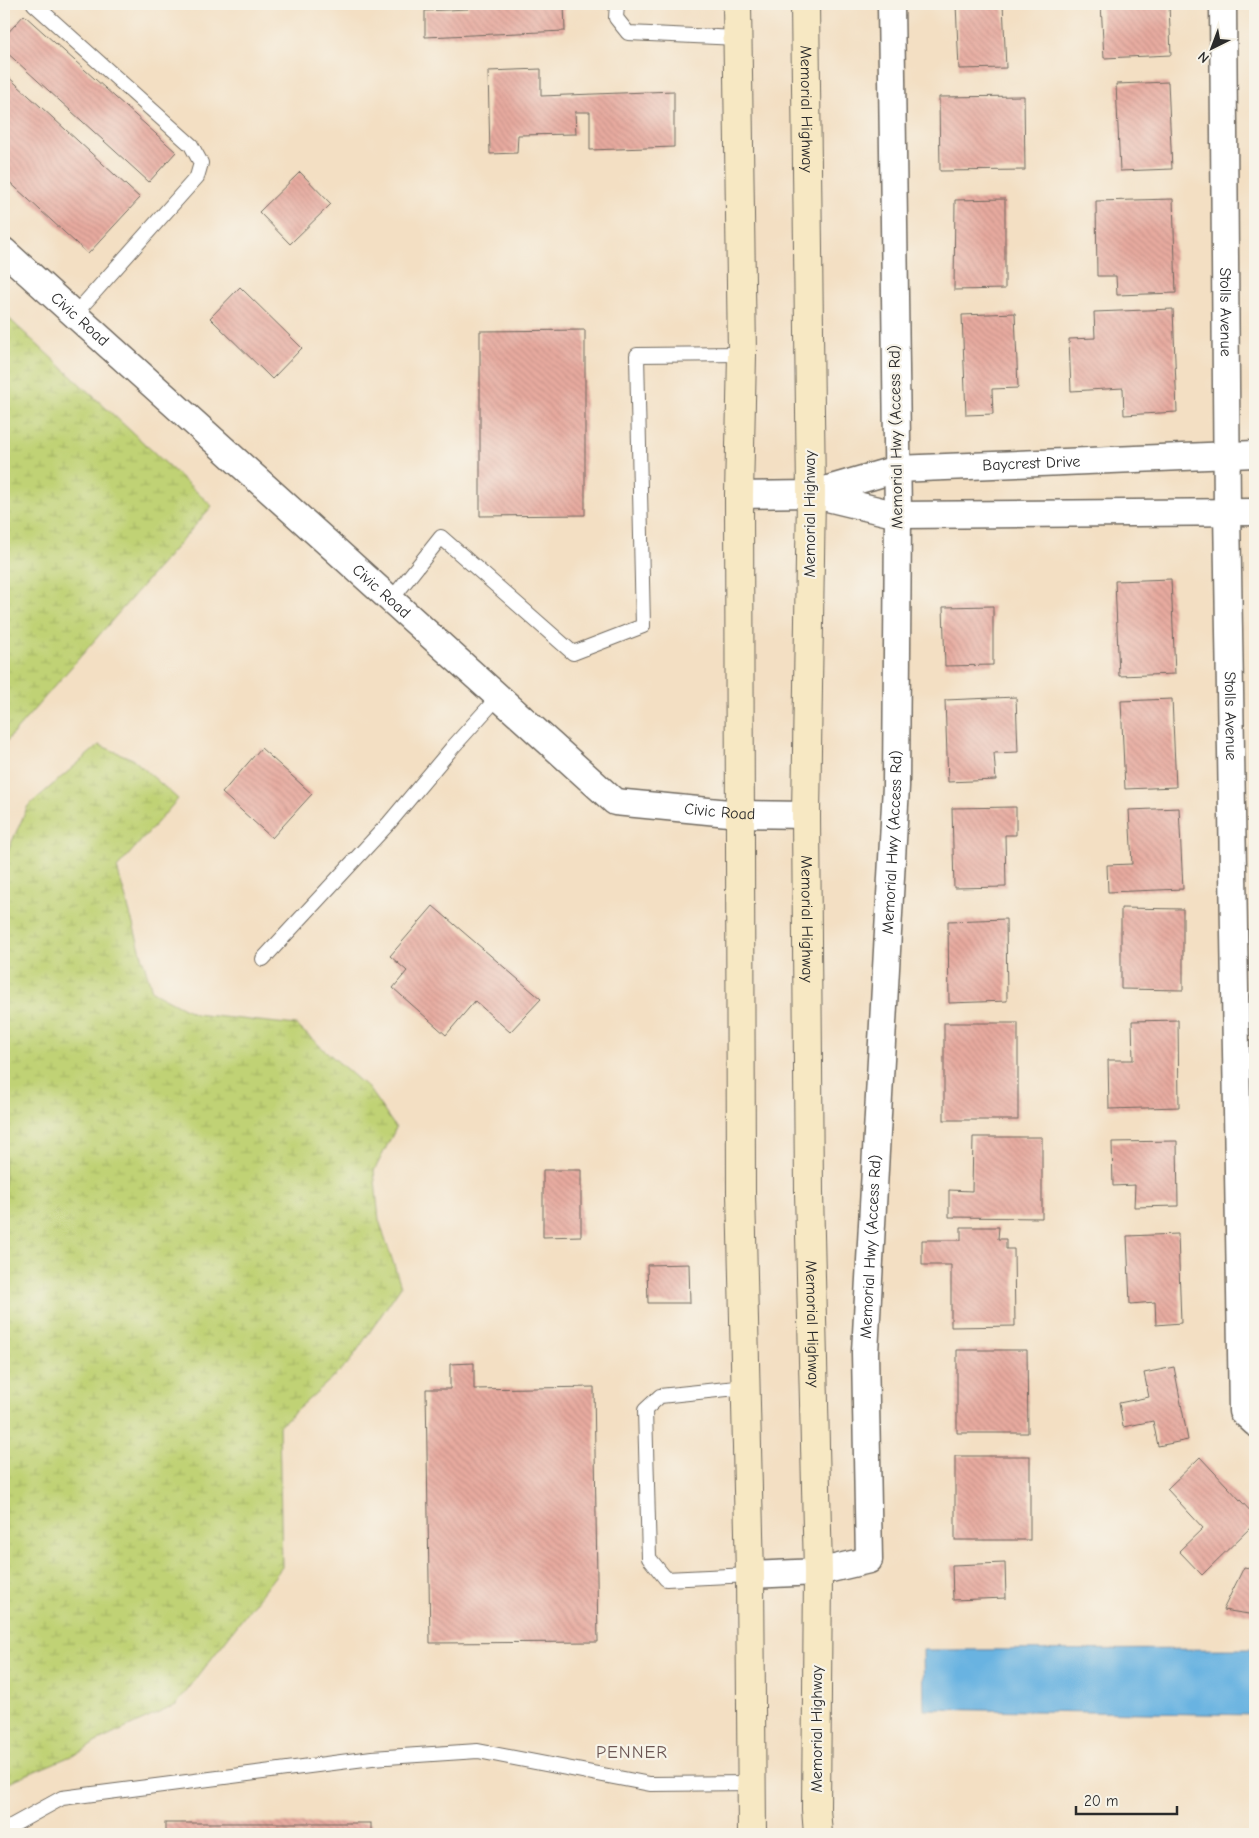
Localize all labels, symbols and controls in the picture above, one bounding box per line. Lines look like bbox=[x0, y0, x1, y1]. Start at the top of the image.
north arrow bbox=[1186, 22, 1236, 72]
street label: Memorial Highway bbox=[797, 45, 816, 174]
text: N bbox=[1195, 48, 1213, 67]
street label: Stolls Avenue bbox=[1216, 267, 1235, 357]
street label: Civic Road bbox=[47, 289, 112, 350]
street label: Memorial Hwy (Access Rd) bbox=[885, 345, 907, 529]
street label: Memorial Highway bbox=[801, 450, 819, 578]
street label: Baycrest Drive bbox=[982, 452, 1081, 474]
street label: Civic Road bbox=[349, 561, 414, 622]
street label: Stolls Avenue bbox=[1221, 671, 1240, 761]
street label: Memorial Hwy (Access Rd) bbox=[879, 750, 905, 935]
street label: Civic Road bbox=[683, 800, 756, 823]
street label: Memorial Highway bbox=[797, 855, 816, 983]
street label: Memorial Hwy (Access Rd) bbox=[857, 1154, 885, 1339]
street label: Memorial Highway bbox=[802, 1260, 823, 1389]
street label: Memorial Highway bbox=[808, 1665, 826, 1793]
district label: PENNER bbox=[596, 1742, 668, 1763]
scale bar bbox=[1076, 1783, 1178, 1815]
text: 20 m bbox=[1084, 1792, 1118, 1810]

